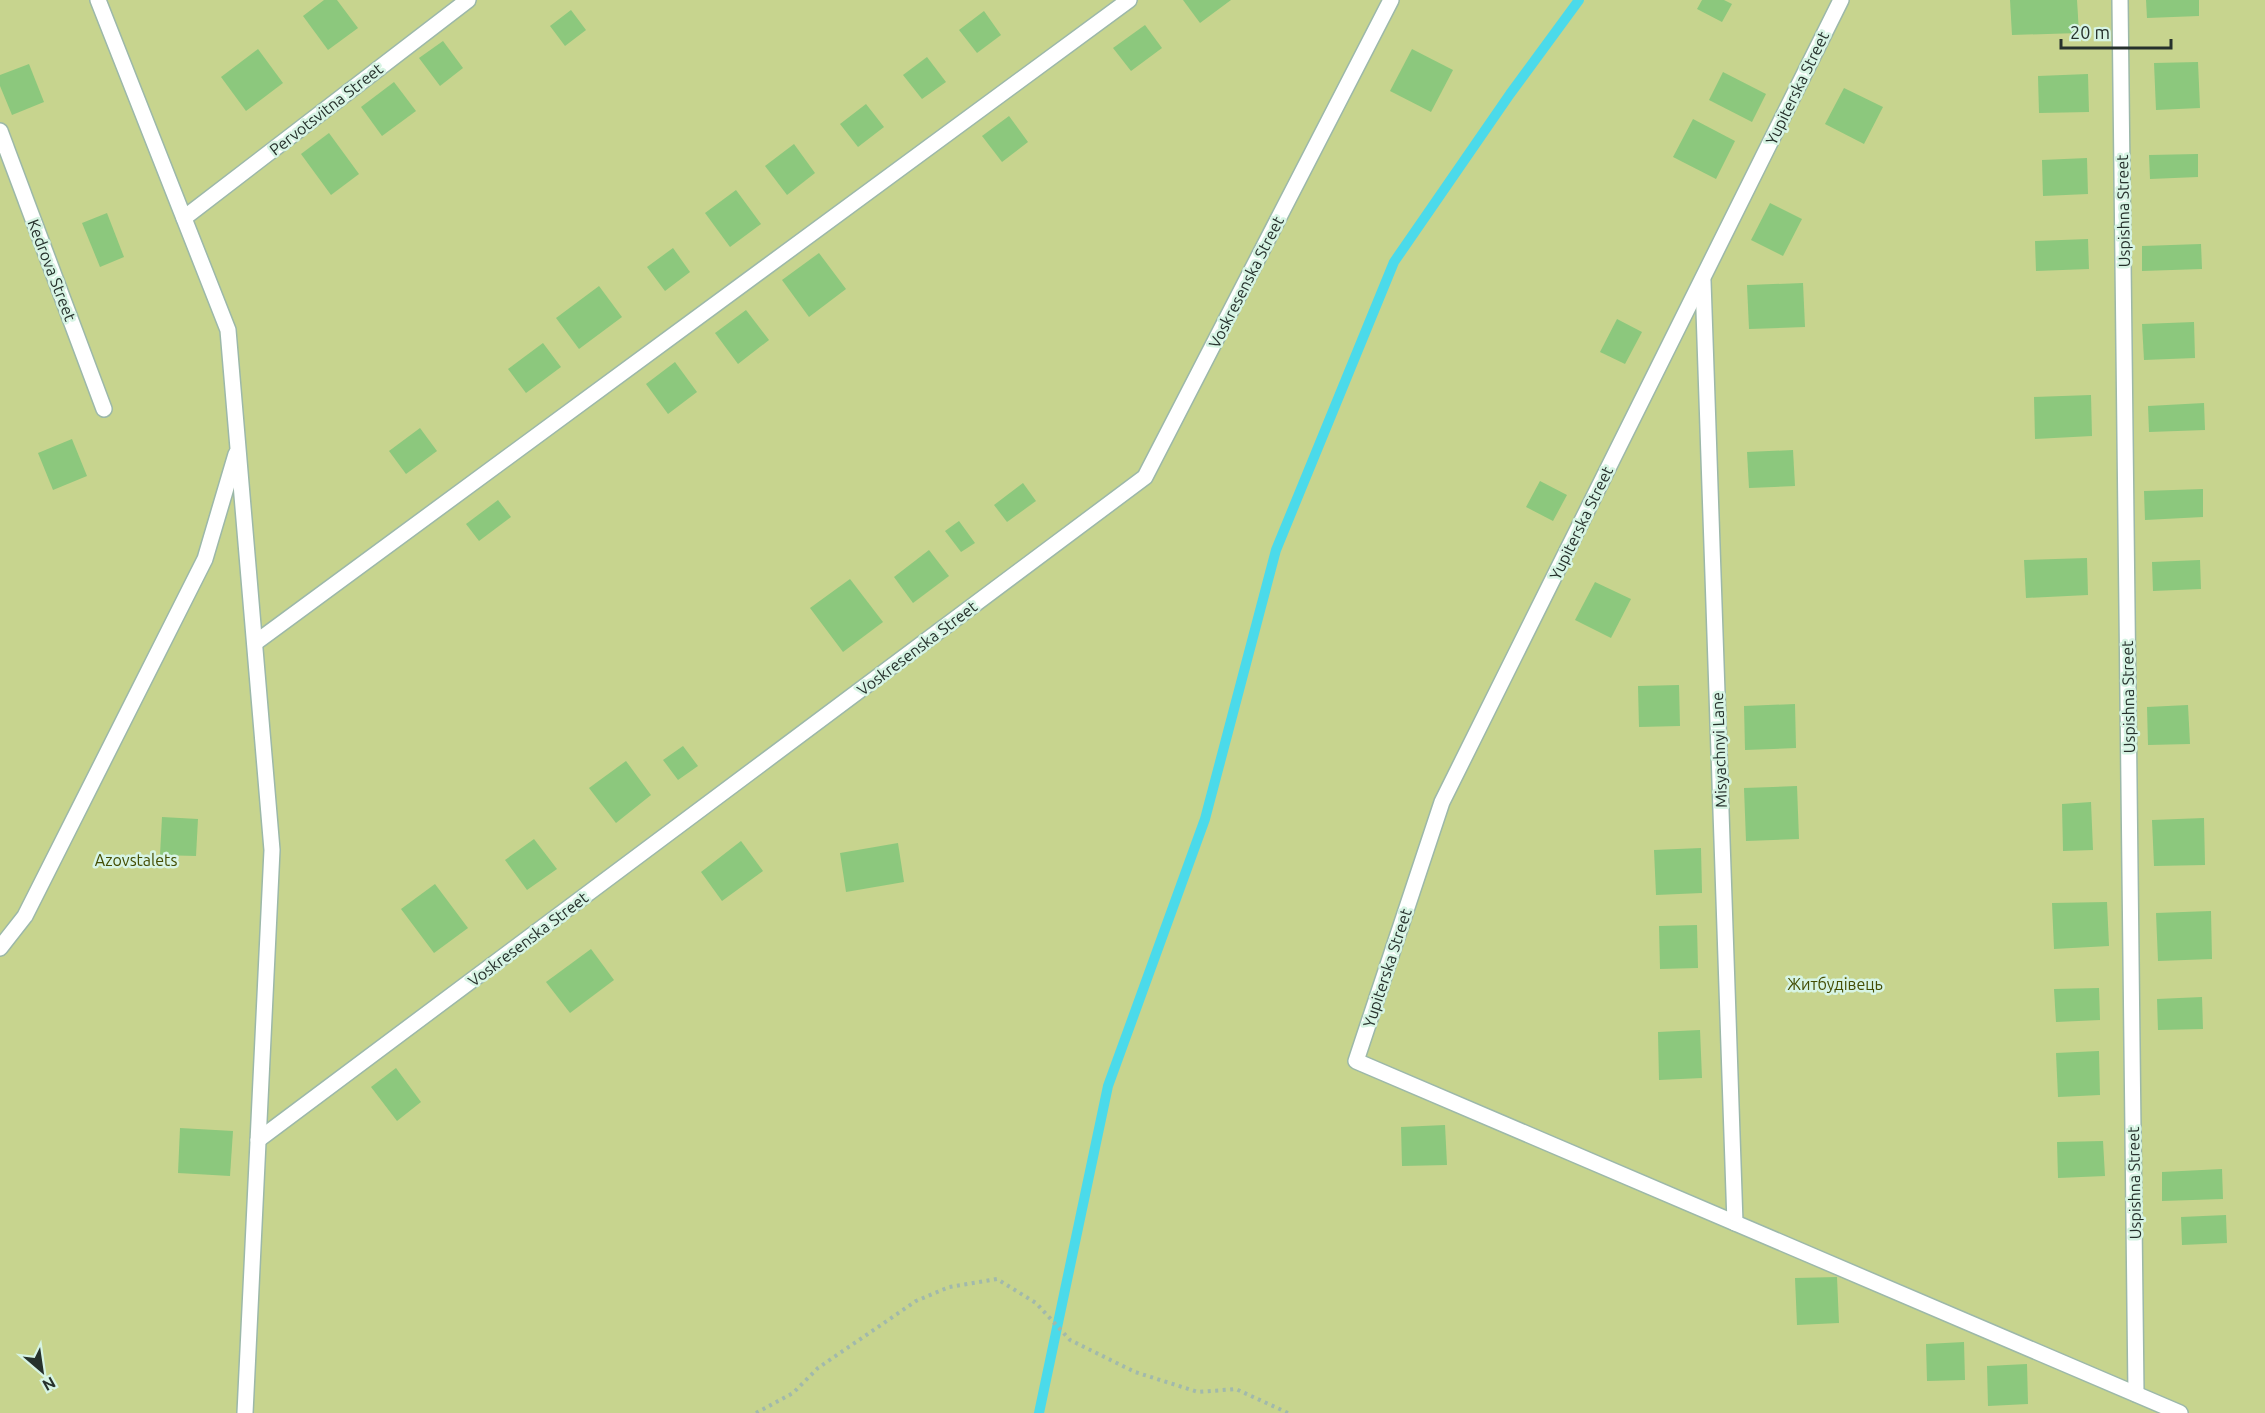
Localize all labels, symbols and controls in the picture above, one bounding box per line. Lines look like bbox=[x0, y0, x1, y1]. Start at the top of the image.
scale bar bbox=[2061, 12, 2170, 50]
text: 20 m bbox=[2070, 22, 2110, 42]
street label: Yupiterska Street bbox=[1762, 28, 1833, 148]
street label: Pervotsvitna Street bbox=[266, 59, 387, 159]
street label: Uspishna Street bbox=[2113, 154, 2133, 268]
street label: Voskresenska Street bbox=[1205, 213, 1287, 351]
street label: Kedrova Street bbox=[24, 217, 80, 324]
street label: Yupiterska Street bbox=[1546, 463, 1617, 583]
street label: Voskresenska Street bbox=[854, 597, 981, 699]
street label: Uspishna Street bbox=[2118, 640, 2138, 754]
street label: Misyachnyi Lane bbox=[1708, 692, 1730, 808]
park label: Azovstalets bbox=[95, 851, 177, 869]
street label: Voskresenska Street bbox=[465, 888, 592, 990]
street label: Yupiterska Street bbox=[1359, 906, 1415, 1030]
park label: Житбудівець bbox=[1787, 975, 1883, 993]
street label: Uspishna Street bbox=[2124, 1126, 2144, 1240]
north arrow bbox=[12, 1341, 72, 1401]
text: N bbox=[40, 1373, 59, 1395]

